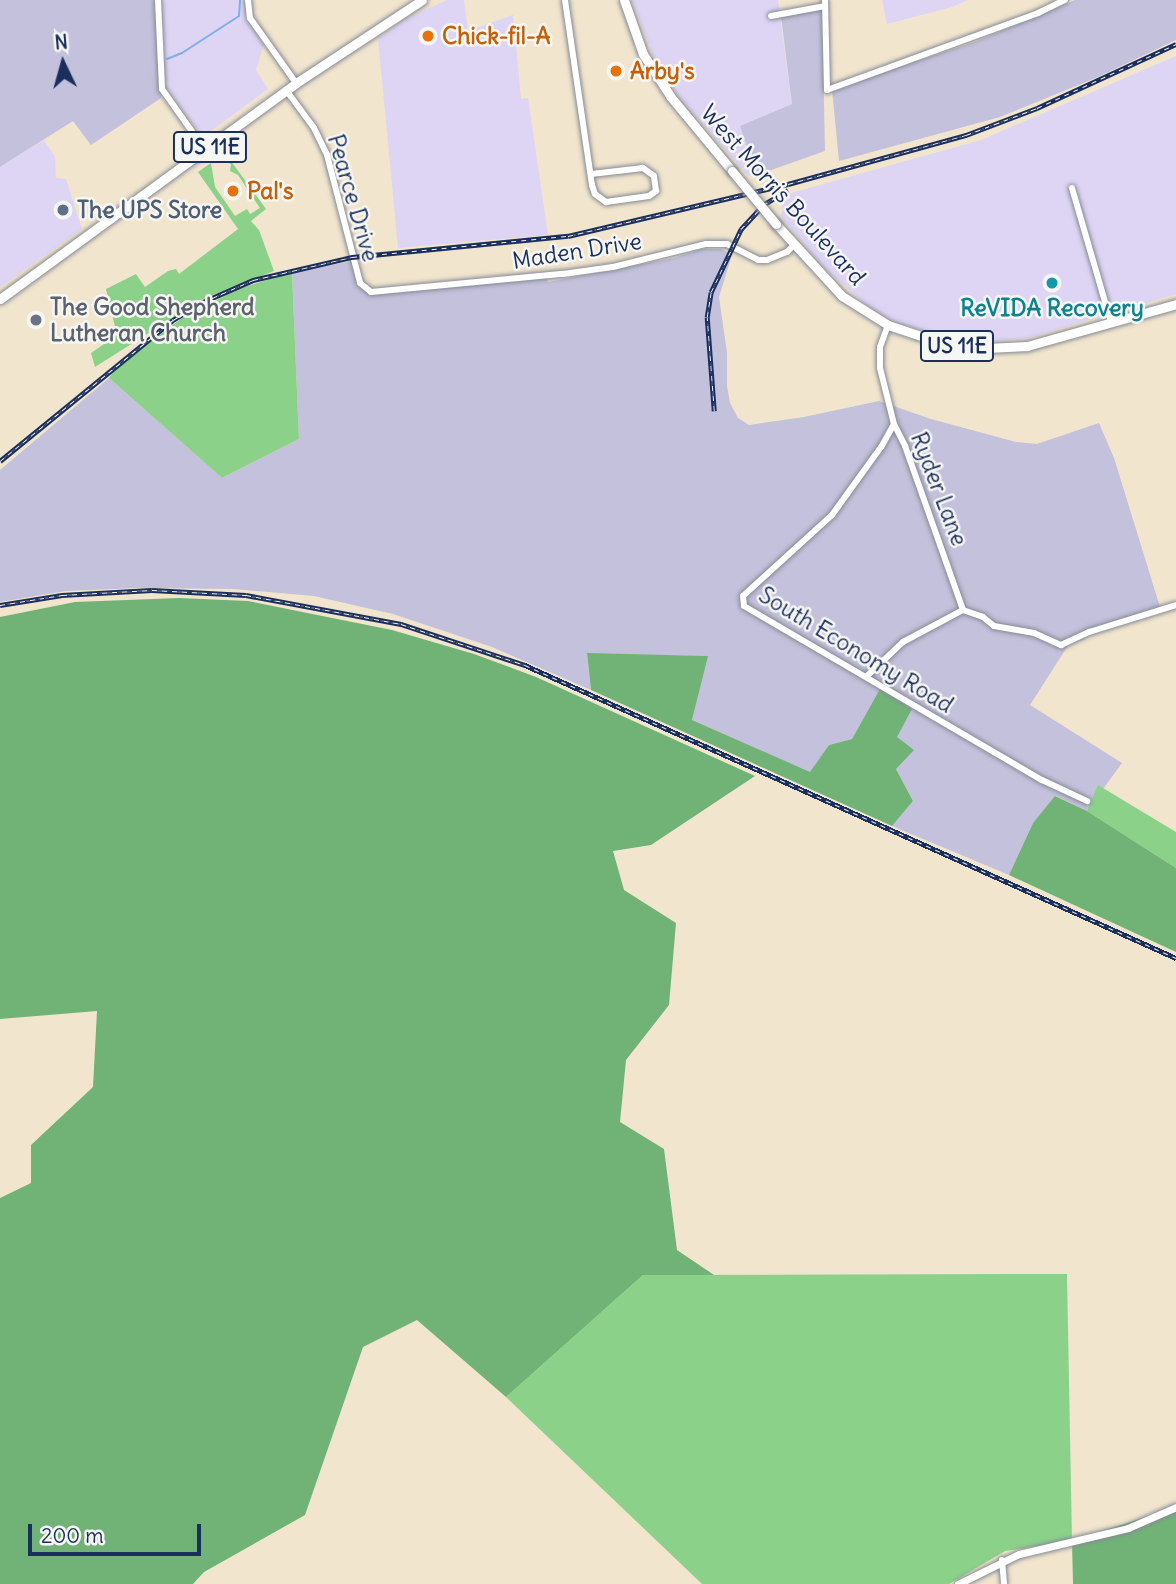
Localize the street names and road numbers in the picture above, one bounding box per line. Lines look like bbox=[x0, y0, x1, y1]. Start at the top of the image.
street label: West Morris Boulevard bbox=[695, 99, 871, 291]
road number: US 11E bbox=[172, 130, 248, 164]
street label: Pearce Drive bbox=[322, 131, 384, 265]
street label: Maden Drive bbox=[510, 227, 644, 275]
road number: US 11E bbox=[918, 328, 996, 364]
street label: Ryder Lane bbox=[905, 428, 973, 550]
street label: South Economy Road bbox=[754, 581, 958, 719]

